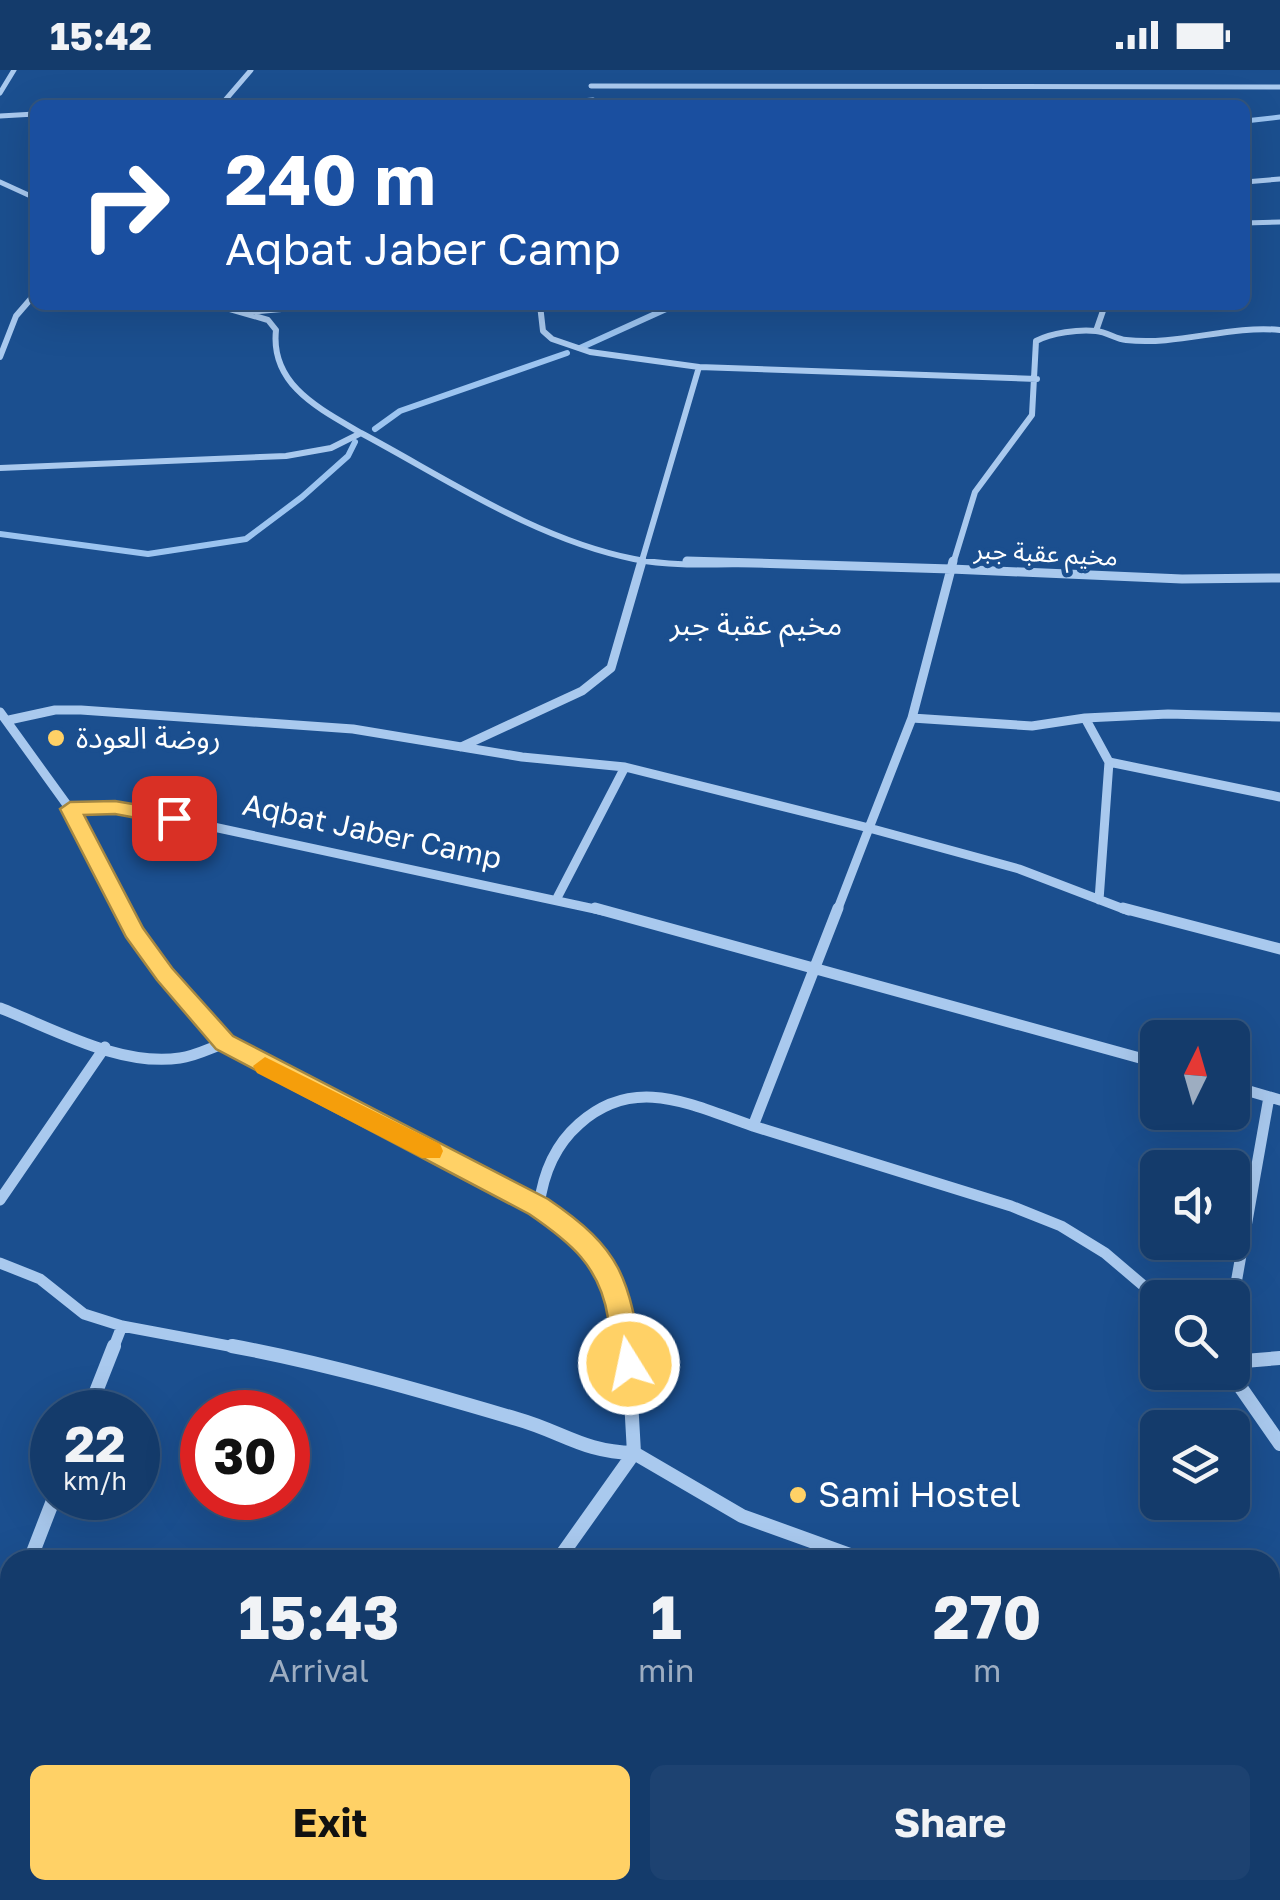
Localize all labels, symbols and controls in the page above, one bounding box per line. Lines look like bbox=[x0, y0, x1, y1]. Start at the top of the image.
text: 15:42 bbox=[50, 13, 152, 58]
text: 240 m bbox=[225, 136, 436, 220]
icon: right bbox=[60, 140, 190, 270]
text: Aqbat Jaber Camp bbox=[225, 221, 621, 275]
street label: مخيم عقبة جبر bbox=[972, 533, 1119, 577]
district label: مخيم عقبة جبر bbox=[669, 606, 842, 648]
place label: روضة العودة bbox=[76, 719, 221, 755]
marker: روضة العودة bbox=[45, 727, 67, 749]
pin bbox=[132, 776, 217, 861]
street label: Aqbat Jaber Camp bbox=[239, 786, 505, 876]
icon: arrive bbox=[147, 791, 202, 846]
north arrow bbox=[1140, 1020, 1250, 1130]
map controls bbox=[1140, 1020, 1250, 1520]
button: sound bbox=[1140, 1150, 1250, 1260]
button: search bbox=[1140, 1280, 1250, 1390]
position arrow bbox=[577, 1312, 681, 1416]
speed limit sign: 30 bbox=[180, 1390, 310, 1520]
button: layers bbox=[1140, 1410, 1250, 1520]
text: 22 bbox=[64, 1413, 125, 1473]
text: km/h bbox=[63, 1465, 127, 1496]
place label: Sami Hostel bbox=[818, 1473, 1021, 1515]
marker: Sami Hostel bbox=[787, 1484, 809, 1506]
text: 15:43 bbox=[239, 1580, 399, 1652]
text: 1 bbox=[651, 1580, 682, 1652]
text: 270 bbox=[933, 1580, 1041, 1652]
text: Arrival bbox=[269, 1651, 369, 1689]
text: min bbox=[638, 1651, 695, 1689]
text: m bbox=[973, 1651, 1001, 1689]
button: Exit bbox=[30, 1765, 630, 1880]
button: Share bbox=[650, 1765, 1250, 1880]

